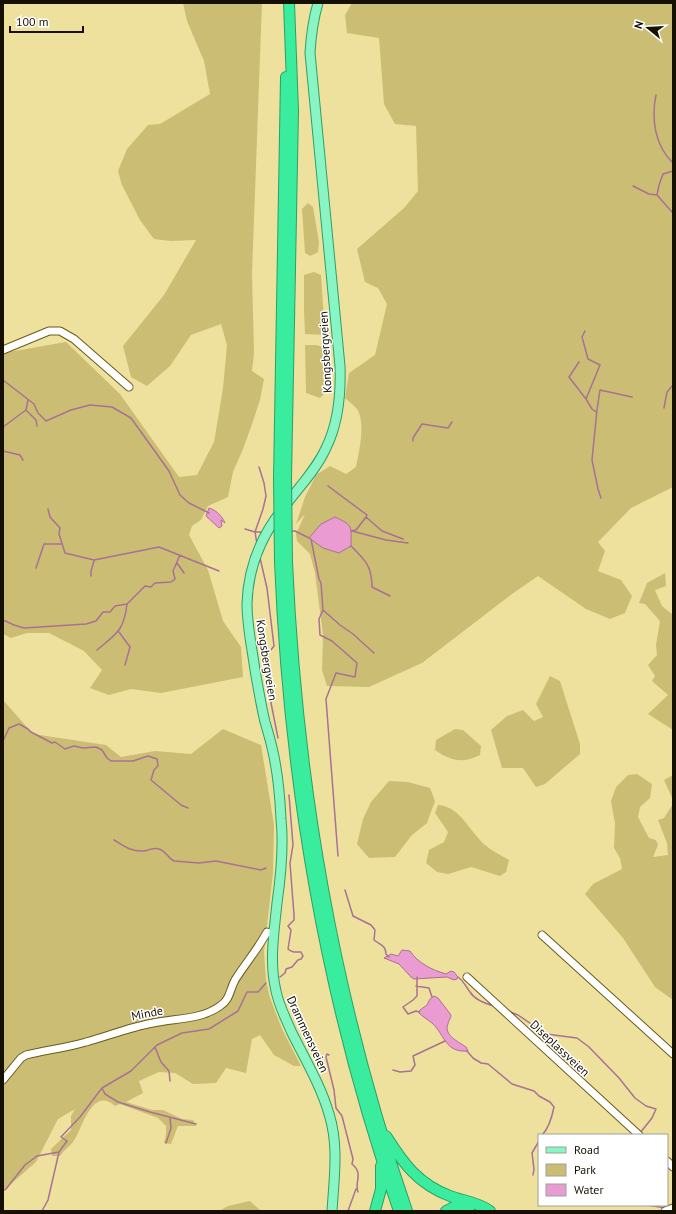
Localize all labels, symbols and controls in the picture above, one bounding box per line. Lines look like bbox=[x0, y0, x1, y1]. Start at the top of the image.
scale bar bbox=[10, 8, 83, 34]
north arrow bbox=[628, 8, 668, 48]
text: 100 m bbox=[16, 14, 49, 29]
text: N bbox=[631, 19, 646, 31]
street label: Kongsbergveien bbox=[315, 311, 335, 393]
street label: Kongsbergveien bbox=[253, 618, 281, 702]
street label: Drammensveien bbox=[284, 993, 332, 1075]
street label: Minde bbox=[130, 1003, 164, 1023]
street label: Diseplassveien bbox=[527, 1017, 593, 1079]
legend bbox=[538, 1134, 668, 1206]
text: Road bbox=[574, 1142, 599, 1157]
text: Park bbox=[574, 1162, 596, 1177]
text: Water bbox=[574, 1182, 604, 1197]

